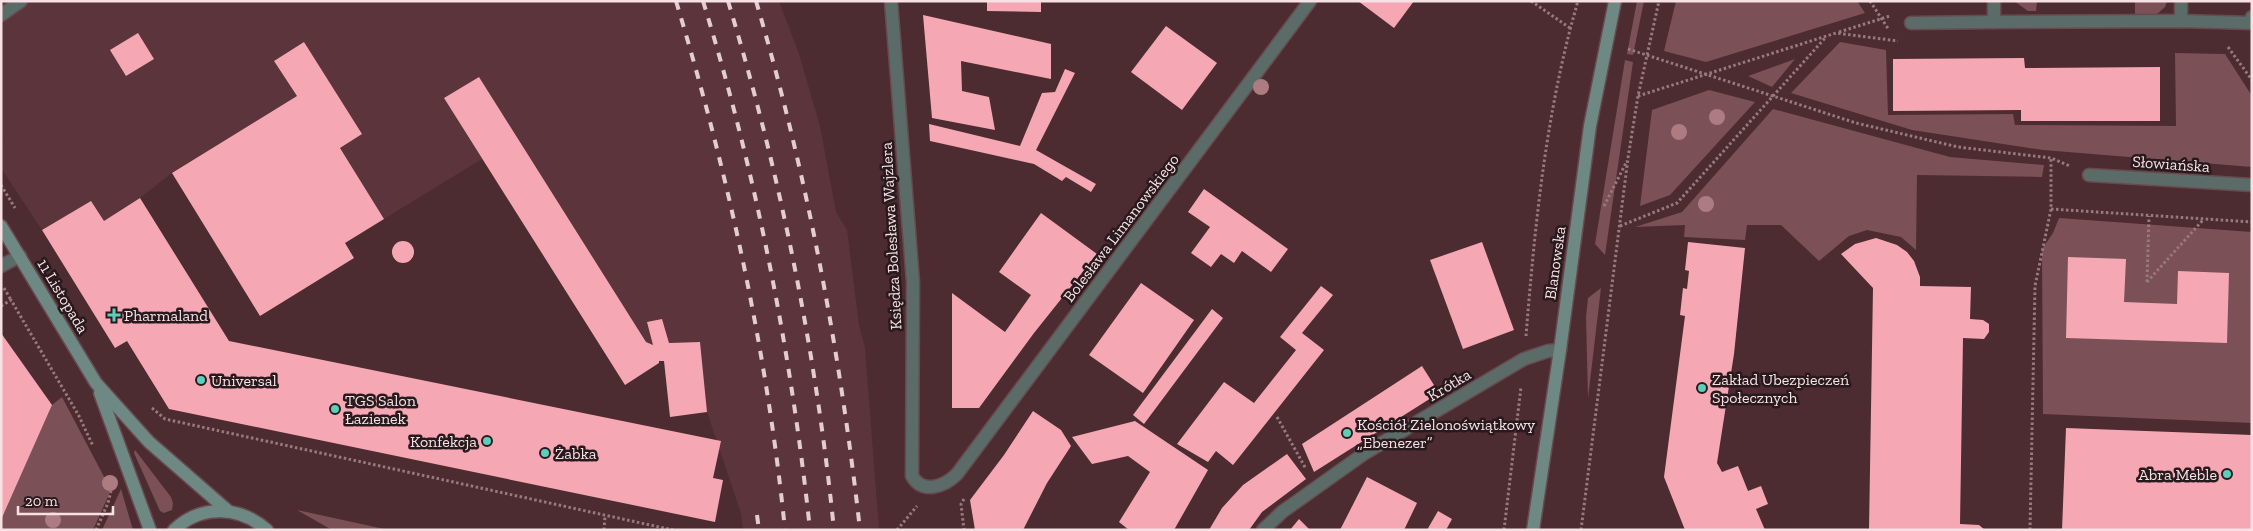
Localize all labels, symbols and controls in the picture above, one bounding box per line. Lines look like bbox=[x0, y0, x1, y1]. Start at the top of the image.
street label: Księdza Bolesława Wajzlera bbox=[877, 141, 905, 330]
street label: Bolesława Limanowskiego bbox=[1059, 150, 1183, 306]
street label: Słowiańska bbox=[2132, 152, 2211, 176]
street label: Blanowska bbox=[1540, 225, 1570, 301]
street label: 11 Listopada bbox=[33, 255, 93, 337]
place label: Pharmaland bbox=[124, 306, 208, 325]
marker: Pharmaland bbox=[108, 309, 120, 321]
street label: Krótka bbox=[1424, 365, 1474, 405]
place label: Zakład Ubezpieczeń Społecznych bbox=[1712, 370, 1850, 407]
place label: Universal bbox=[211, 371, 277, 390]
marker: Universal bbox=[195, 374, 207, 386]
marker: Zakład Ubezpieczeń Społecznych bbox=[1696, 382, 1708, 394]
place label: TGS Salon Łazienek bbox=[345, 391, 417, 428]
marker: TGS Salon Łazienek bbox=[329, 403, 341, 415]
place label: Kościół Zielonoświątkowy „Ebenezer” bbox=[1357, 415, 1536, 452]
marker: Kościół Zielonoświątkowy „Ebenezer” bbox=[1341, 427, 1353, 439]
place label: Konfekcja bbox=[410, 432, 477, 451]
marker: Konfekcja bbox=[481, 435, 493, 447]
place label: Żabka bbox=[555, 444, 597, 463]
marker: Żabka bbox=[539, 447, 551, 459]
place label: Abra Meble bbox=[2138, 465, 2217, 484]
marker: Abra Meble bbox=[2221, 468, 2233, 480]
scale bar bbox=[18, 484, 112, 516]
text: 20 m bbox=[25, 492, 58, 510]

